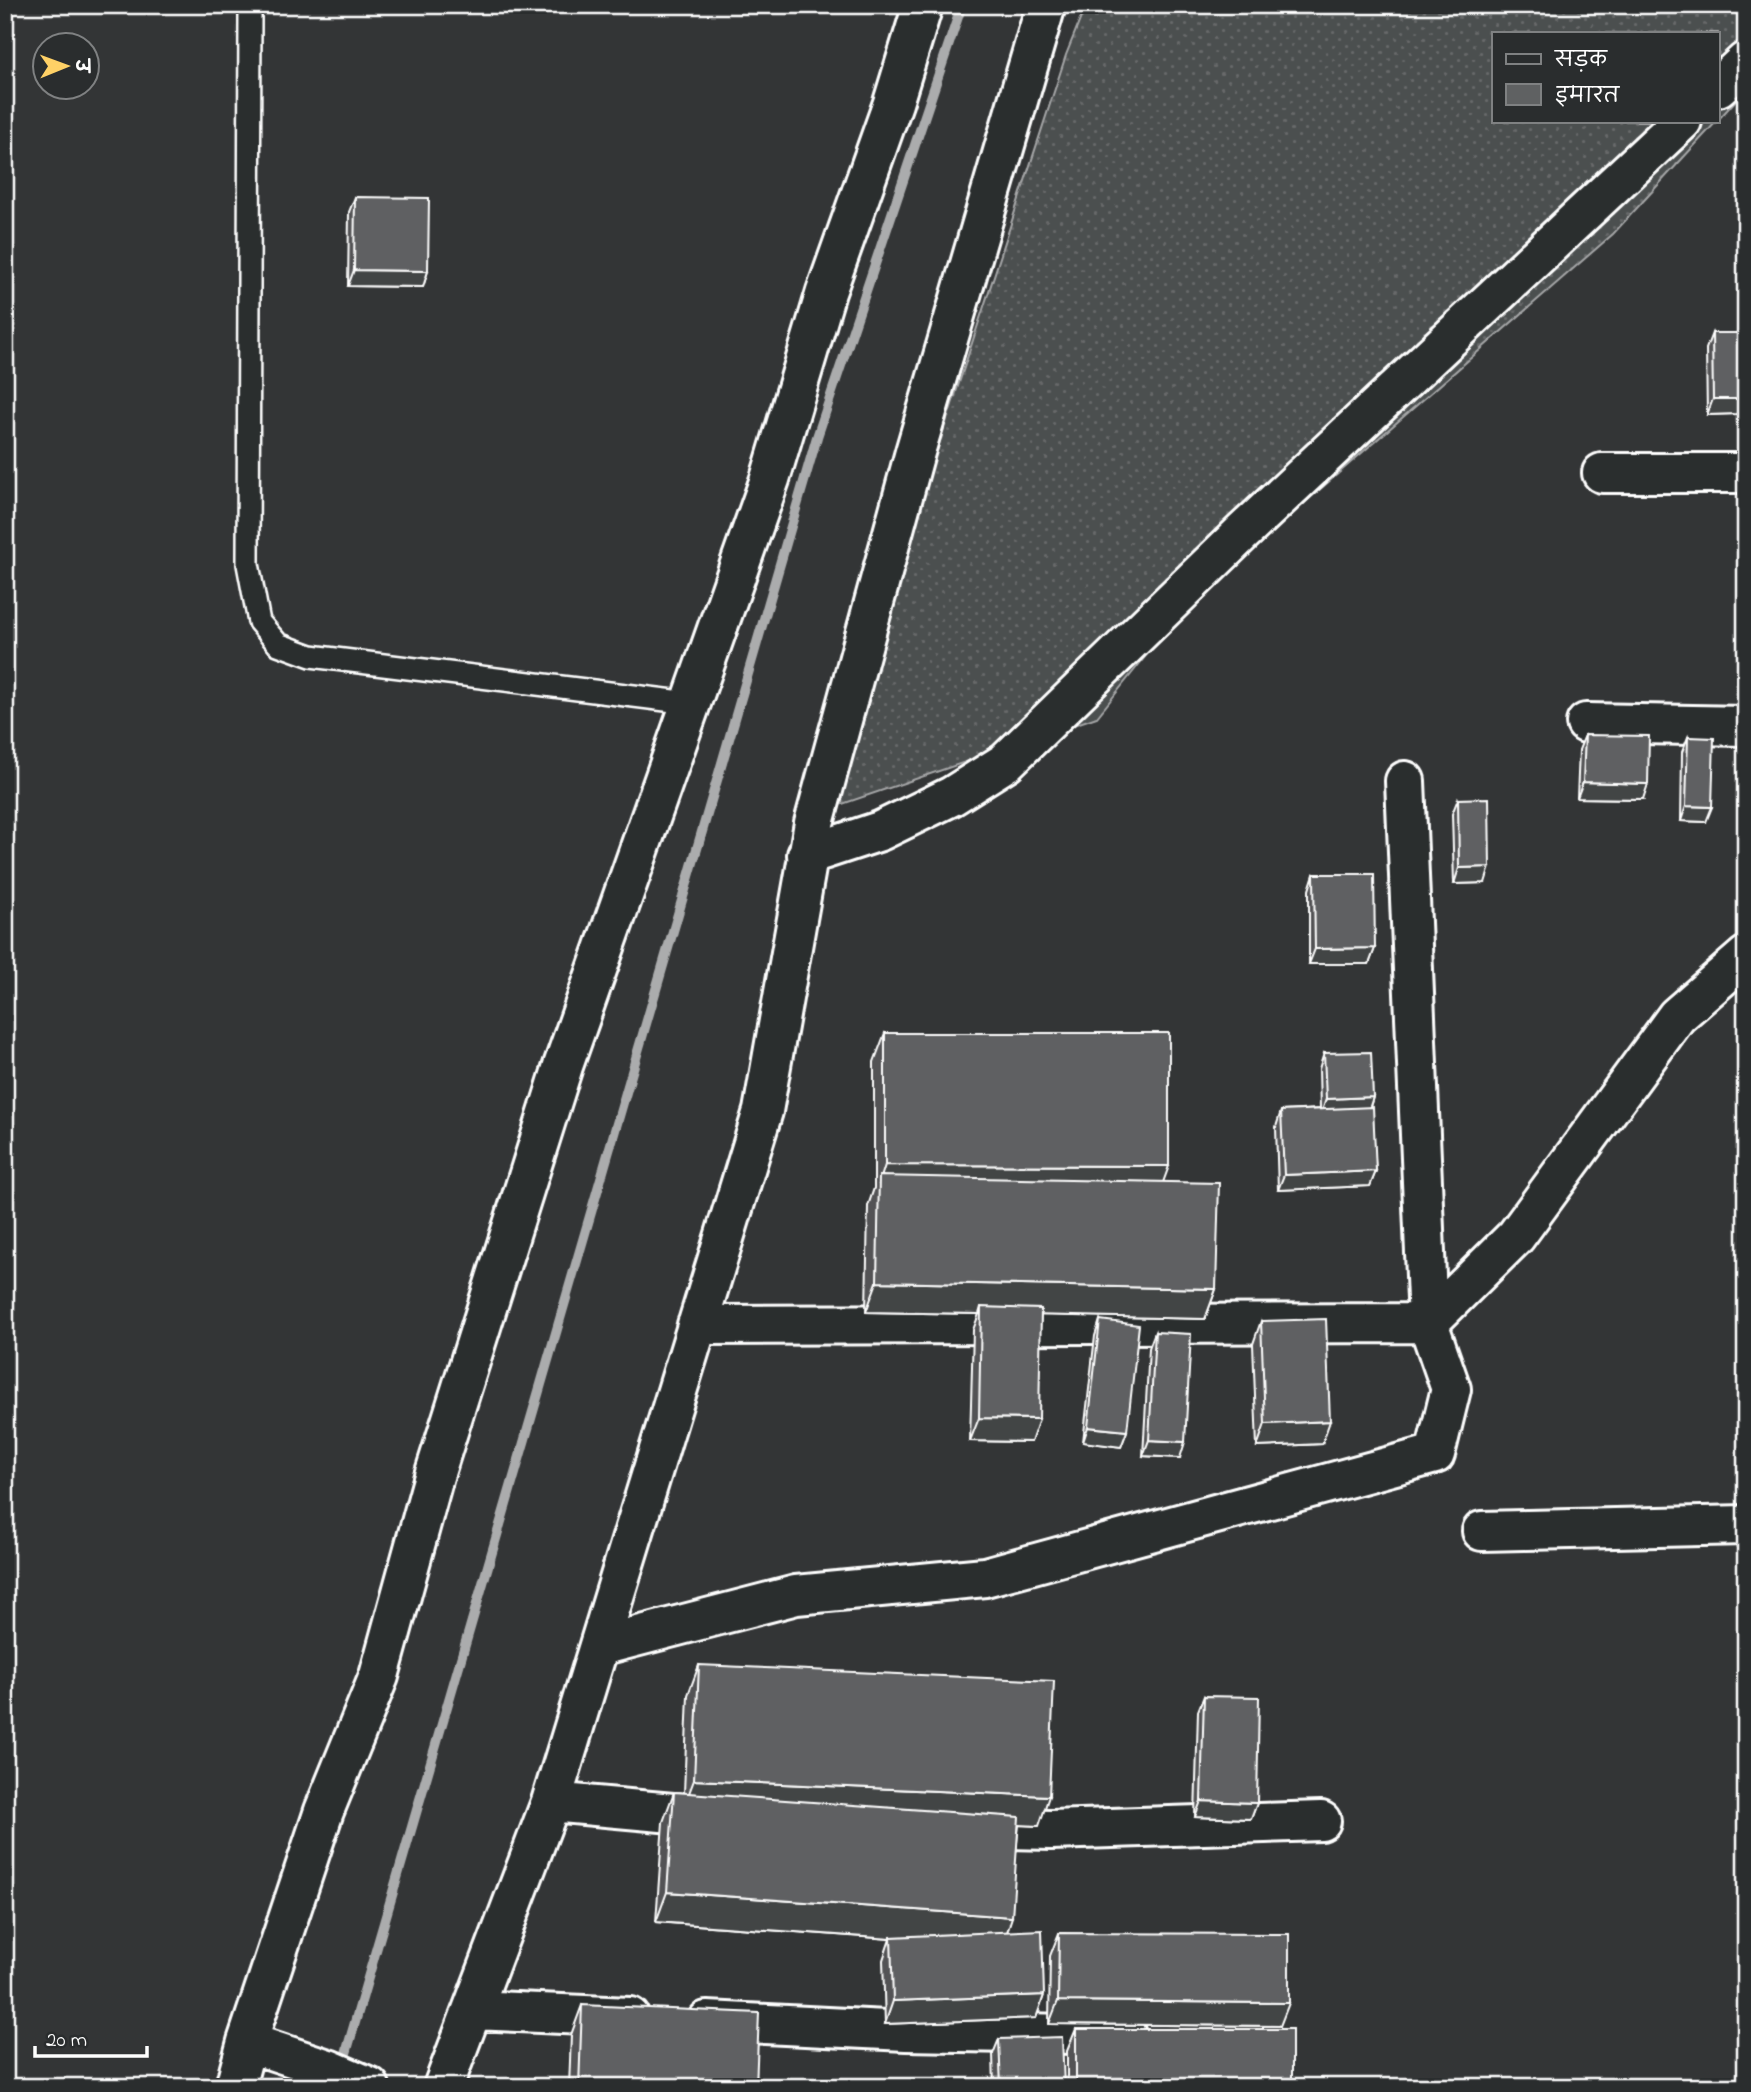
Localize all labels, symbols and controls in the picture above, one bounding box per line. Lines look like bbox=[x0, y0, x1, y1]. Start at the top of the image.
north arrow bbox=[32, 32, 102, 102]
legend bbox=[1492, 32, 1720, 122]
text: सड़क bbox=[1554, 46, 1608, 76]
text: उ bbox=[67, 57, 94, 75]
text: इमारत bbox=[1555, 82, 1621, 112]
scale bar bbox=[35, 2015, 147, 2059]
text: 20 m bbox=[46, 2026, 87, 2056]

